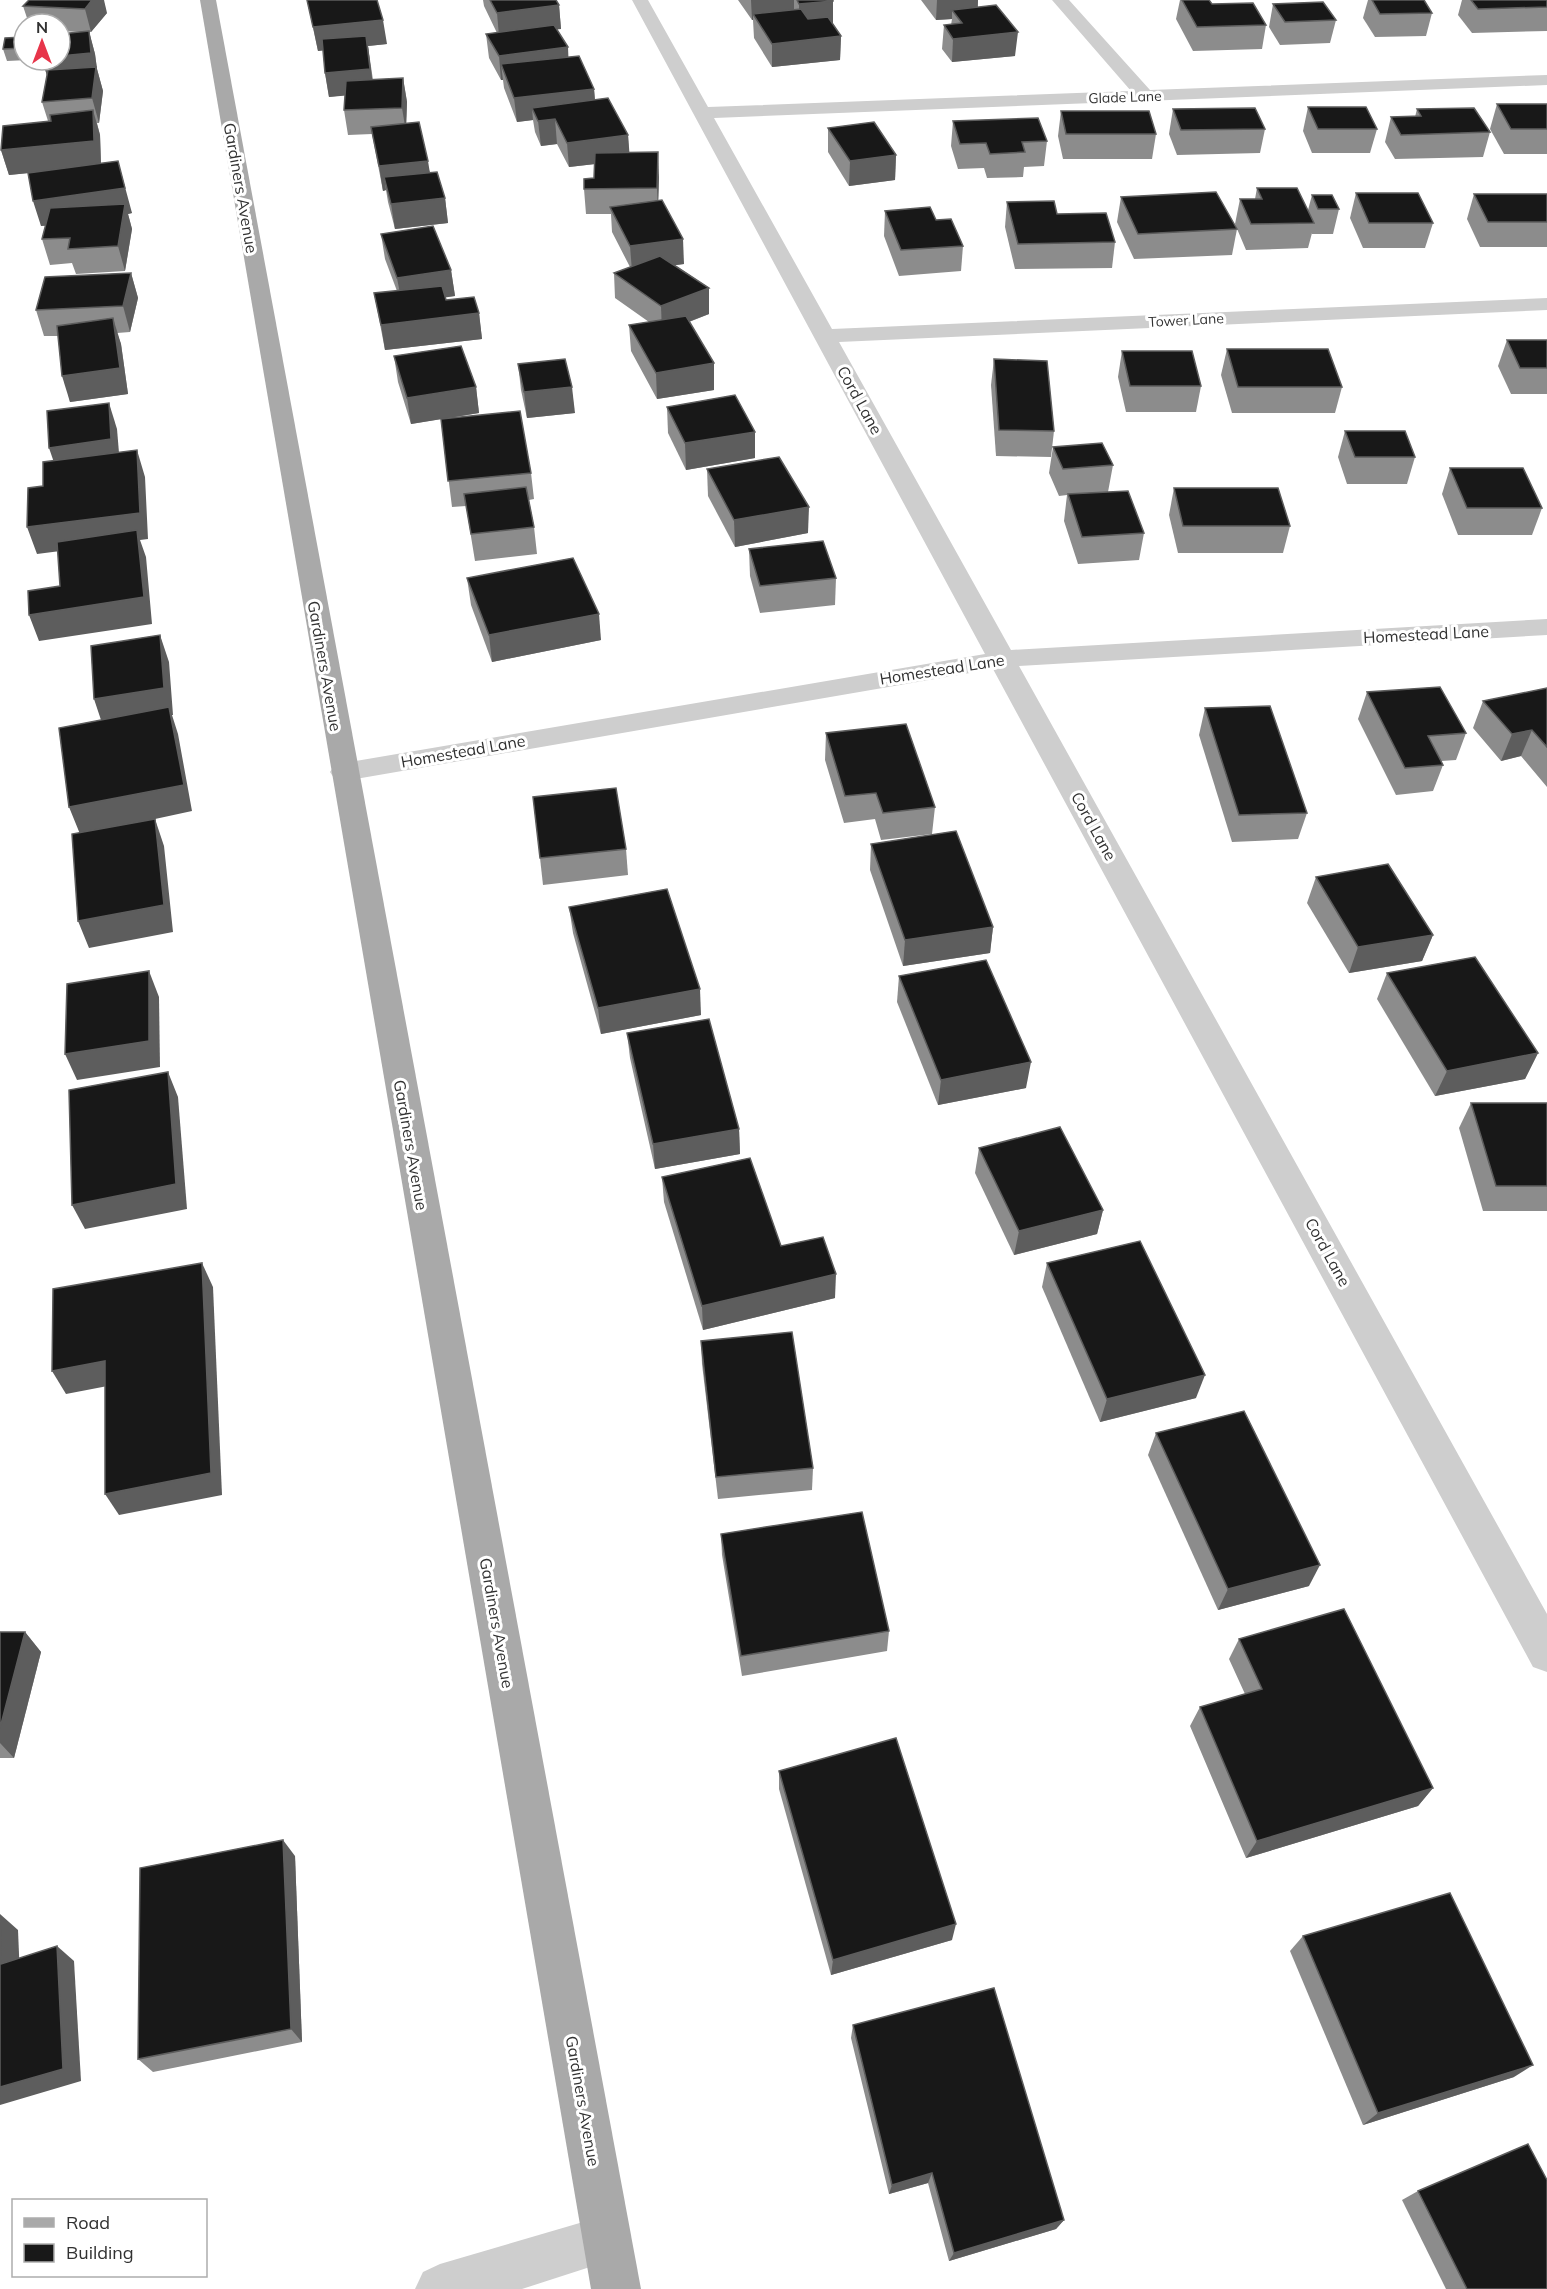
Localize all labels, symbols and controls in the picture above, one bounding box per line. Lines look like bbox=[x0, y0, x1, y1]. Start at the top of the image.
north arrow bbox=[12, 12, 72, 72]
text: N bbox=[36, 17, 48, 37]
street label: Glade Lane bbox=[1088, 87, 1162, 107]
street label: Gardiners Avenue bbox=[220, 121, 262, 255]
street label: Tower Lane bbox=[1148, 309, 1224, 331]
street label: Cord Lane bbox=[833, 362, 887, 438]
street label: Gardiners Avenue bbox=[304, 599, 346, 733]
street label: Homestead Lane bbox=[1363, 621, 1489, 647]
street label: Homestead Lane bbox=[878, 649, 1006, 689]
street label: Homestead Lane bbox=[399, 730, 527, 772]
street label: Cord Lane bbox=[1067, 788, 1121, 864]
street label: Gardiners Avenue bbox=[390, 1078, 432, 1212]
street label: Cord Lane bbox=[1301, 1214, 1355, 1290]
street label: Gardiners Avenue bbox=[476, 1556, 518, 1690]
street label: Gardiners Avenue bbox=[562, 2034, 604, 2168]
legend bbox=[12, 2199, 207, 2277]
text: Road bbox=[66, 2211, 110, 2234]
text: Building bbox=[66, 2241, 134, 2264]

